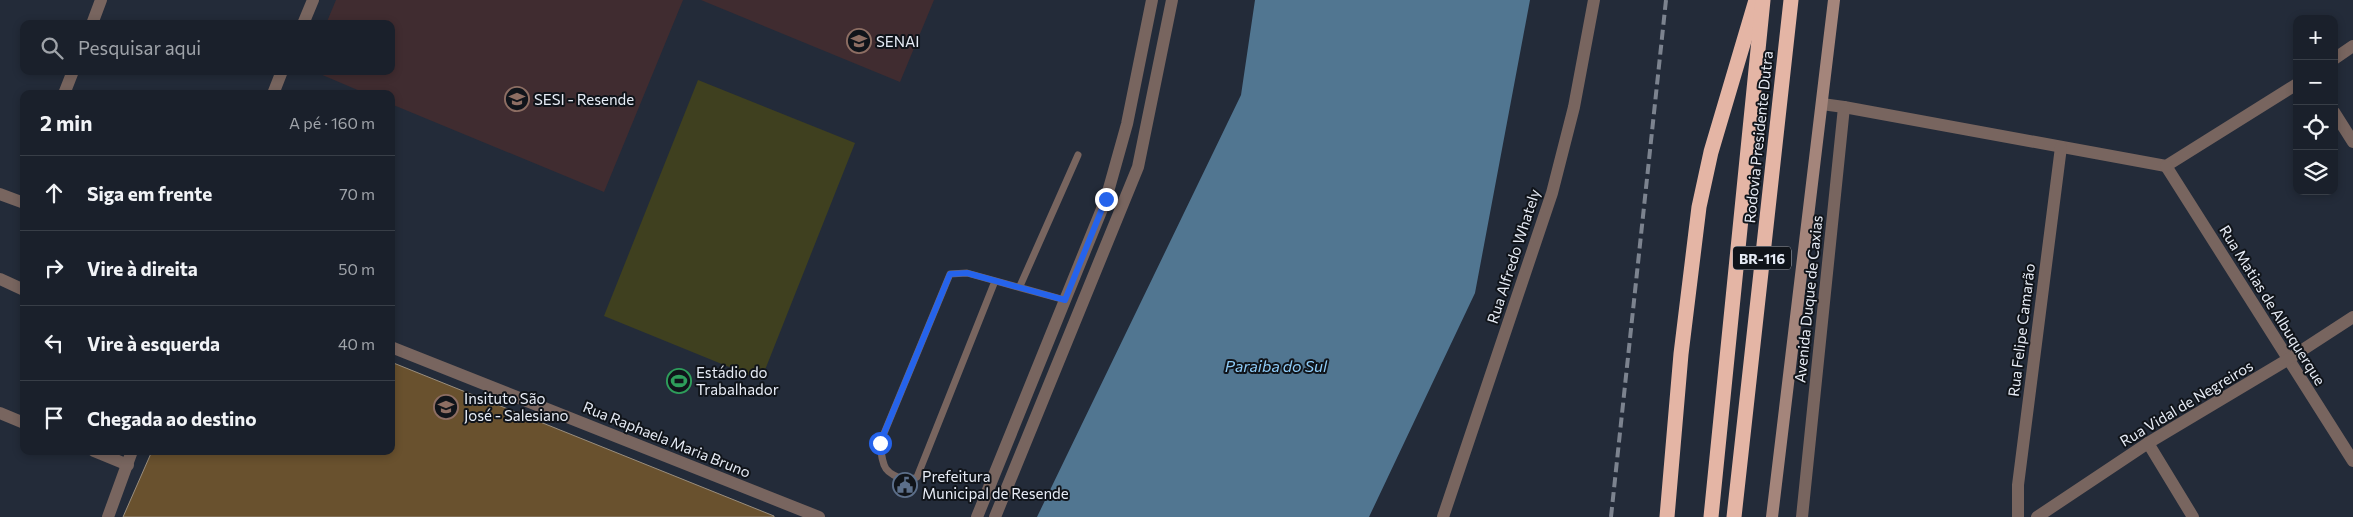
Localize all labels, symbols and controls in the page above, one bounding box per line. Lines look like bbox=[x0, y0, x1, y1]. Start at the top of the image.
map controls bbox=[2293, 15, 2338, 195]
button: + bbox=[2293, 15, 2338, 60]
search box bbox=[20, 20, 395, 75]
school or university icon: SENAI bbox=[846, 28, 872, 54]
place label: SENAI bbox=[876, 32, 920, 50]
icon: search bbox=[38, 34, 66, 62]
text: Pesquisar aqui bbox=[78, 36, 201, 59]
street label: Rodovia Presidente Dutra bbox=[1740, 50, 1776, 224]
button: − bbox=[2293, 60, 2338, 105]
school or university icon: SESI - Resende bbox=[504, 86, 530, 112]
place label: SESI - Resende bbox=[534, 90, 634, 108]
button: locate bbox=[2293, 105, 2338, 150]
text: 2 min bbox=[40, 110, 92, 135]
text: A pé · 160 m bbox=[289, 113, 375, 132]
button: layers bbox=[2293, 150, 2338, 195]
icon: ahead bbox=[40, 179, 68, 207]
text: Siga em frente bbox=[87, 182, 212, 205]
text: 70 m bbox=[339, 184, 375, 203]
street label: Rua Alfredo Whately bbox=[1483, 186, 1543, 326]
route end bbox=[1095, 188, 1118, 211]
street label: Avenida Duque de Caxias bbox=[1790, 214, 1826, 384]
street label: Rua Matias de Albuquerque bbox=[2216, 222, 2330, 388]
road number: BR-116 bbox=[1733, 247, 1791, 270]
icon: right bbox=[40, 254, 68, 282]
text: Vire à direita bbox=[87, 257, 198, 280]
text: 50 m bbox=[338, 259, 375, 278]
street label: Rua Felipe Camarão bbox=[2004, 262, 2038, 398]
icon: left bbox=[40, 329, 68, 357]
text: Vire à esquerda bbox=[87, 332, 220, 355]
text: 40 m bbox=[338, 334, 375, 353]
water label: Paraiba do Sul bbox=[1225, 356, 1328, 375]
street label: Rua Vidal de Negreiros bbox=[2116, 356, 2256, 450]
place label: Estádio do Trabalhador bbox=[696, 363, 779, 398]
sports icon: Estádio do Trabalhador bbox=[666, 368, 692, 394]
place label: Insituto São José - Salesiano bbox=[464, 389, 568, 424]
school or university icon: Insituto São José - Salesiano bbox=[433, 394, 459, 420]
street label: Rua Raphaela Maria Bruno bbox=[581, 397, 753, 481]
icon: arrive bbox=[40, 404, 68, 432]
text: Chegada ao destino bbox=[87, 407, 257, 430]
route start bbox=[869, 432, 892, 455]
place label: Prefeitura Municipal de Resende bbox=[922, 467, 1069, 502]
public building icon: Prefeitura Municipal de Resende bbox=[892, 472, 918, 498]

